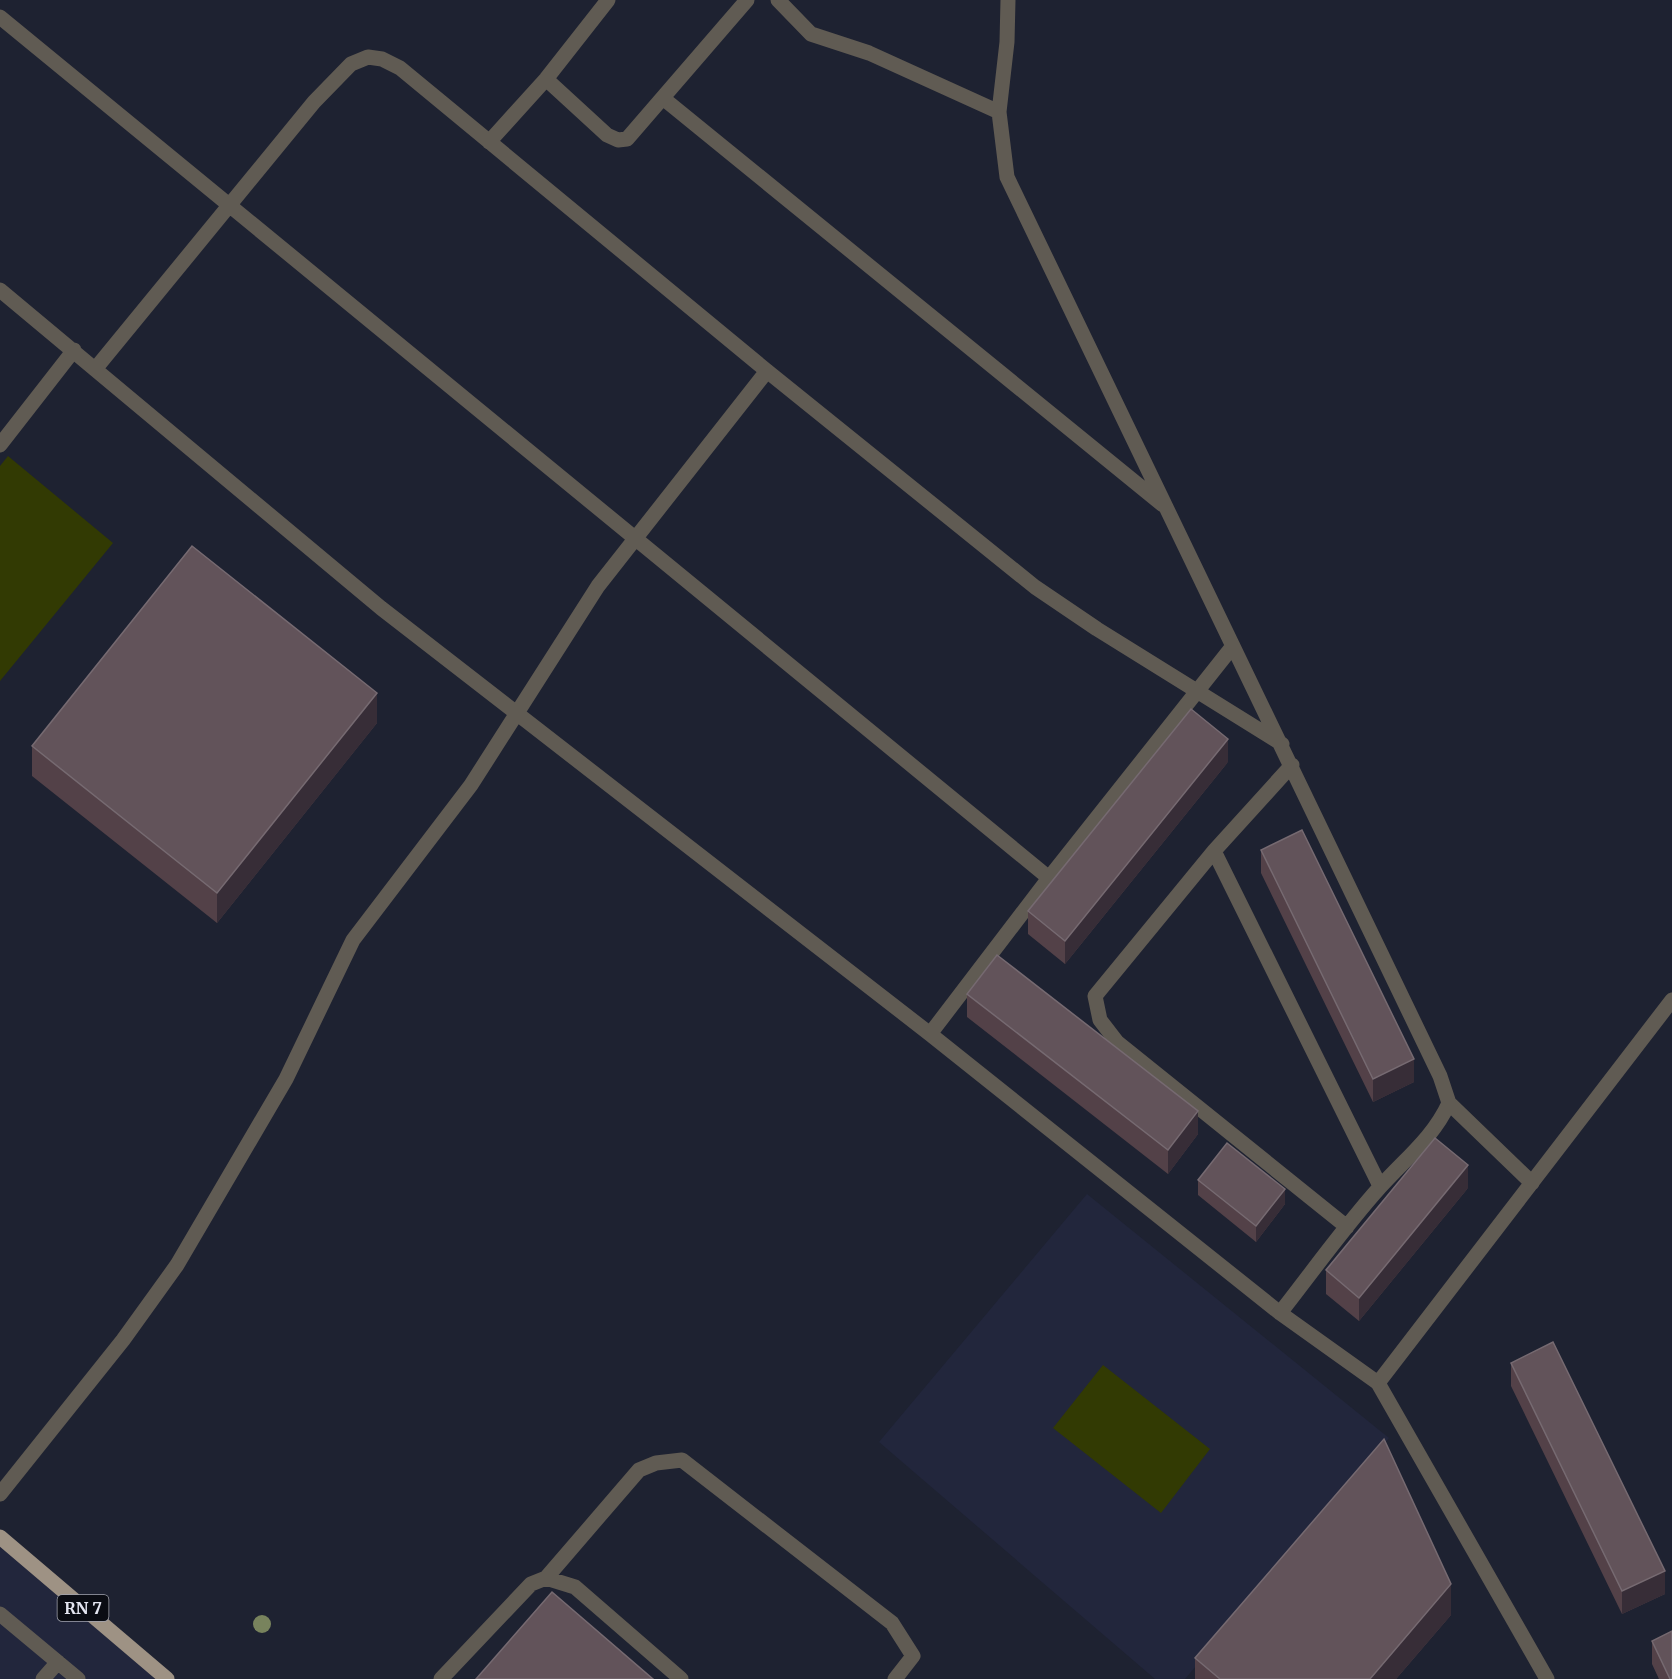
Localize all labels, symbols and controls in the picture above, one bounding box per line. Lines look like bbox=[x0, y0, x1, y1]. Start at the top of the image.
road number: RN 7 bbox=[58, 1595, 109, 1621]

